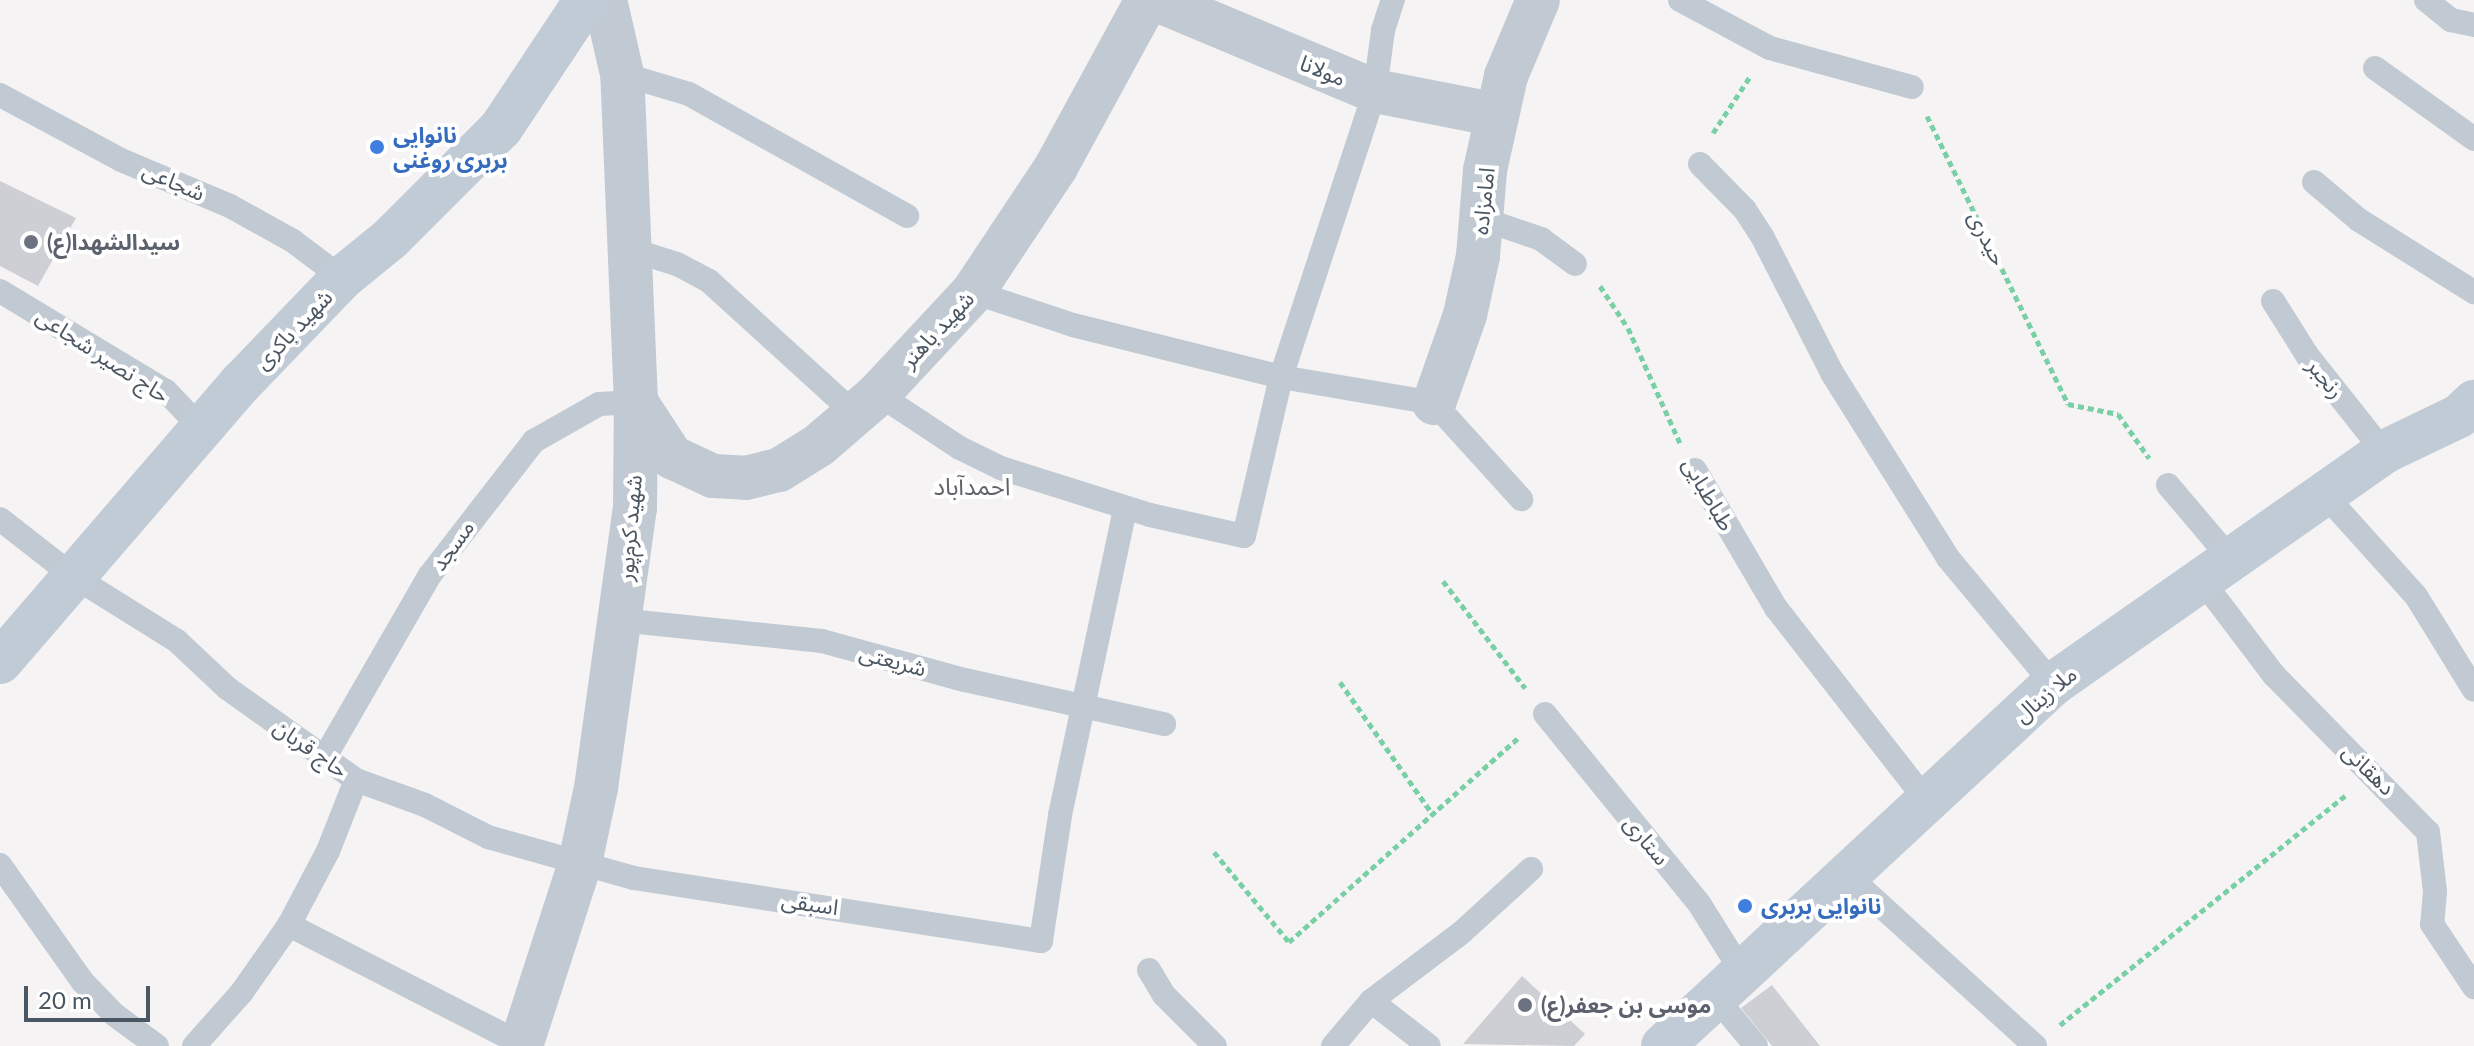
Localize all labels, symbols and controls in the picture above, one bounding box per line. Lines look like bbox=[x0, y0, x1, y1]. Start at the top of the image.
street label: مولانا bbox=[1296, 49, 1350, 91]
place label: نانوایی بربری روغنی bbox=[393, 121, 508, 172]
marker: نانوایی بربری روغنی bbox=[368, 138, 386, 156]
street label: شجاعی bbox=[139, 156, 209, 206]
street label: امامزاده bbox=[1466, 166, 1500, 236]
street label: حیدری bbox=[1963, 206, 2013, 270]
place label: سیدالشهدا(ع) bbox=[47, 229, 180, 255]
marker: سیدالشهدا(ع) bbox=[22, 233, 40, 251]
street label: شهید باکری bbox=[249, 284, 337, 374]
street label: شهید باهنر bbox=[895, 285, 979, 373]
street label: حاج نصیر شجاعی bbox=[32, 302, 174, 408]
street label: رنجبر bbox=[2302, 353, 2350, 403]
street label: طباطبایی bbox=[1677, 453, 1741, 535]
district label: احمدآباد bbox=[933, 472, 1011, 500]
street label: شهید کرم‌پور bbox=[611, 474, 647, 582]
street label: مسجد bbox=[425, 515, 479, 575]
street label: شریعتی bbox=[857, 638, 929, 682]
street label: ملا زینال bbox=[2008, 660, 2082, 728]
street label: حاج قربان bbox=[269, 713, 353, 783]
street label: دهقانی bbox=[2337, 738, 2401, 800]
street label: ستاری bbox=[1619, 810, 1675, 870]
street label: اسبقی bbox=[780, 886, 840, 920]
place label: نانوایی بربری bbox=[1761, 893, 1881, 919]
marker: نانوایی بربری bbox=[1736, 897, 1754, 915]
scale bar bbox=[28, 970, 154, 1020]
text: 20 m bbox=[38, 985, 92, 1014]
place label: موسی بن جعفر(ع) bbox=[1541, 992, 1711, 1018]
marker: موسی بن جعفر(ع) bbox=[1516, 996, 1534, 1014]

